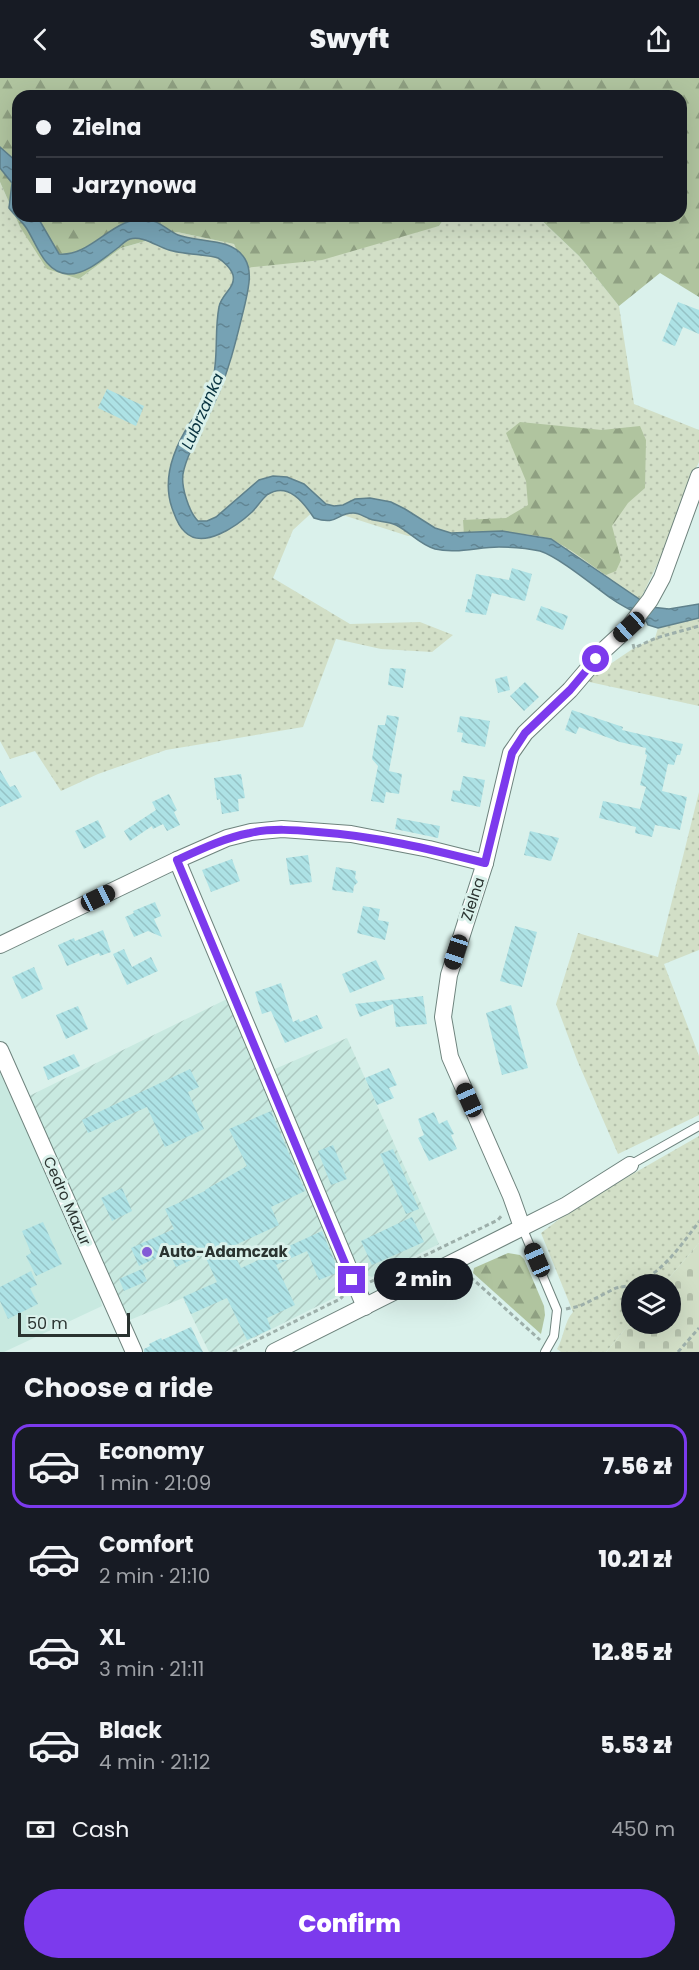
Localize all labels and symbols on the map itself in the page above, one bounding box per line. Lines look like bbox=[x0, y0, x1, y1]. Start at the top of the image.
water label: Lubrzanka bbox=[175, 369, 230, 453]
car bbox=[610, 608, 648, 646]
route start bbox=[582, 645, 609, 672]
street label: Zielna bbox=[456, 874, 489, 923]
car bbox=[78, 882, 118, 914]
car bbox=[442, 932, 470, 972]
car bbox=[453, 1080, 485, 1120]
street label: Cedro Mazur bbox=[38, 1153, 97, 1249]
car bbox=[521, 1240, 553, 1280]
place label: Auto-Adamczak bbox=[159, 1241, 289, 1262]
marker: Auto-Adamczak bbox=[140, 1245, 154, 1259]
callout: 2 min bbox=[373, 1259, 472, 1301]
route end bbox=[338, 1266, 365, 1293]
scale bar bbox=[18, 1310, 130, 1338]

